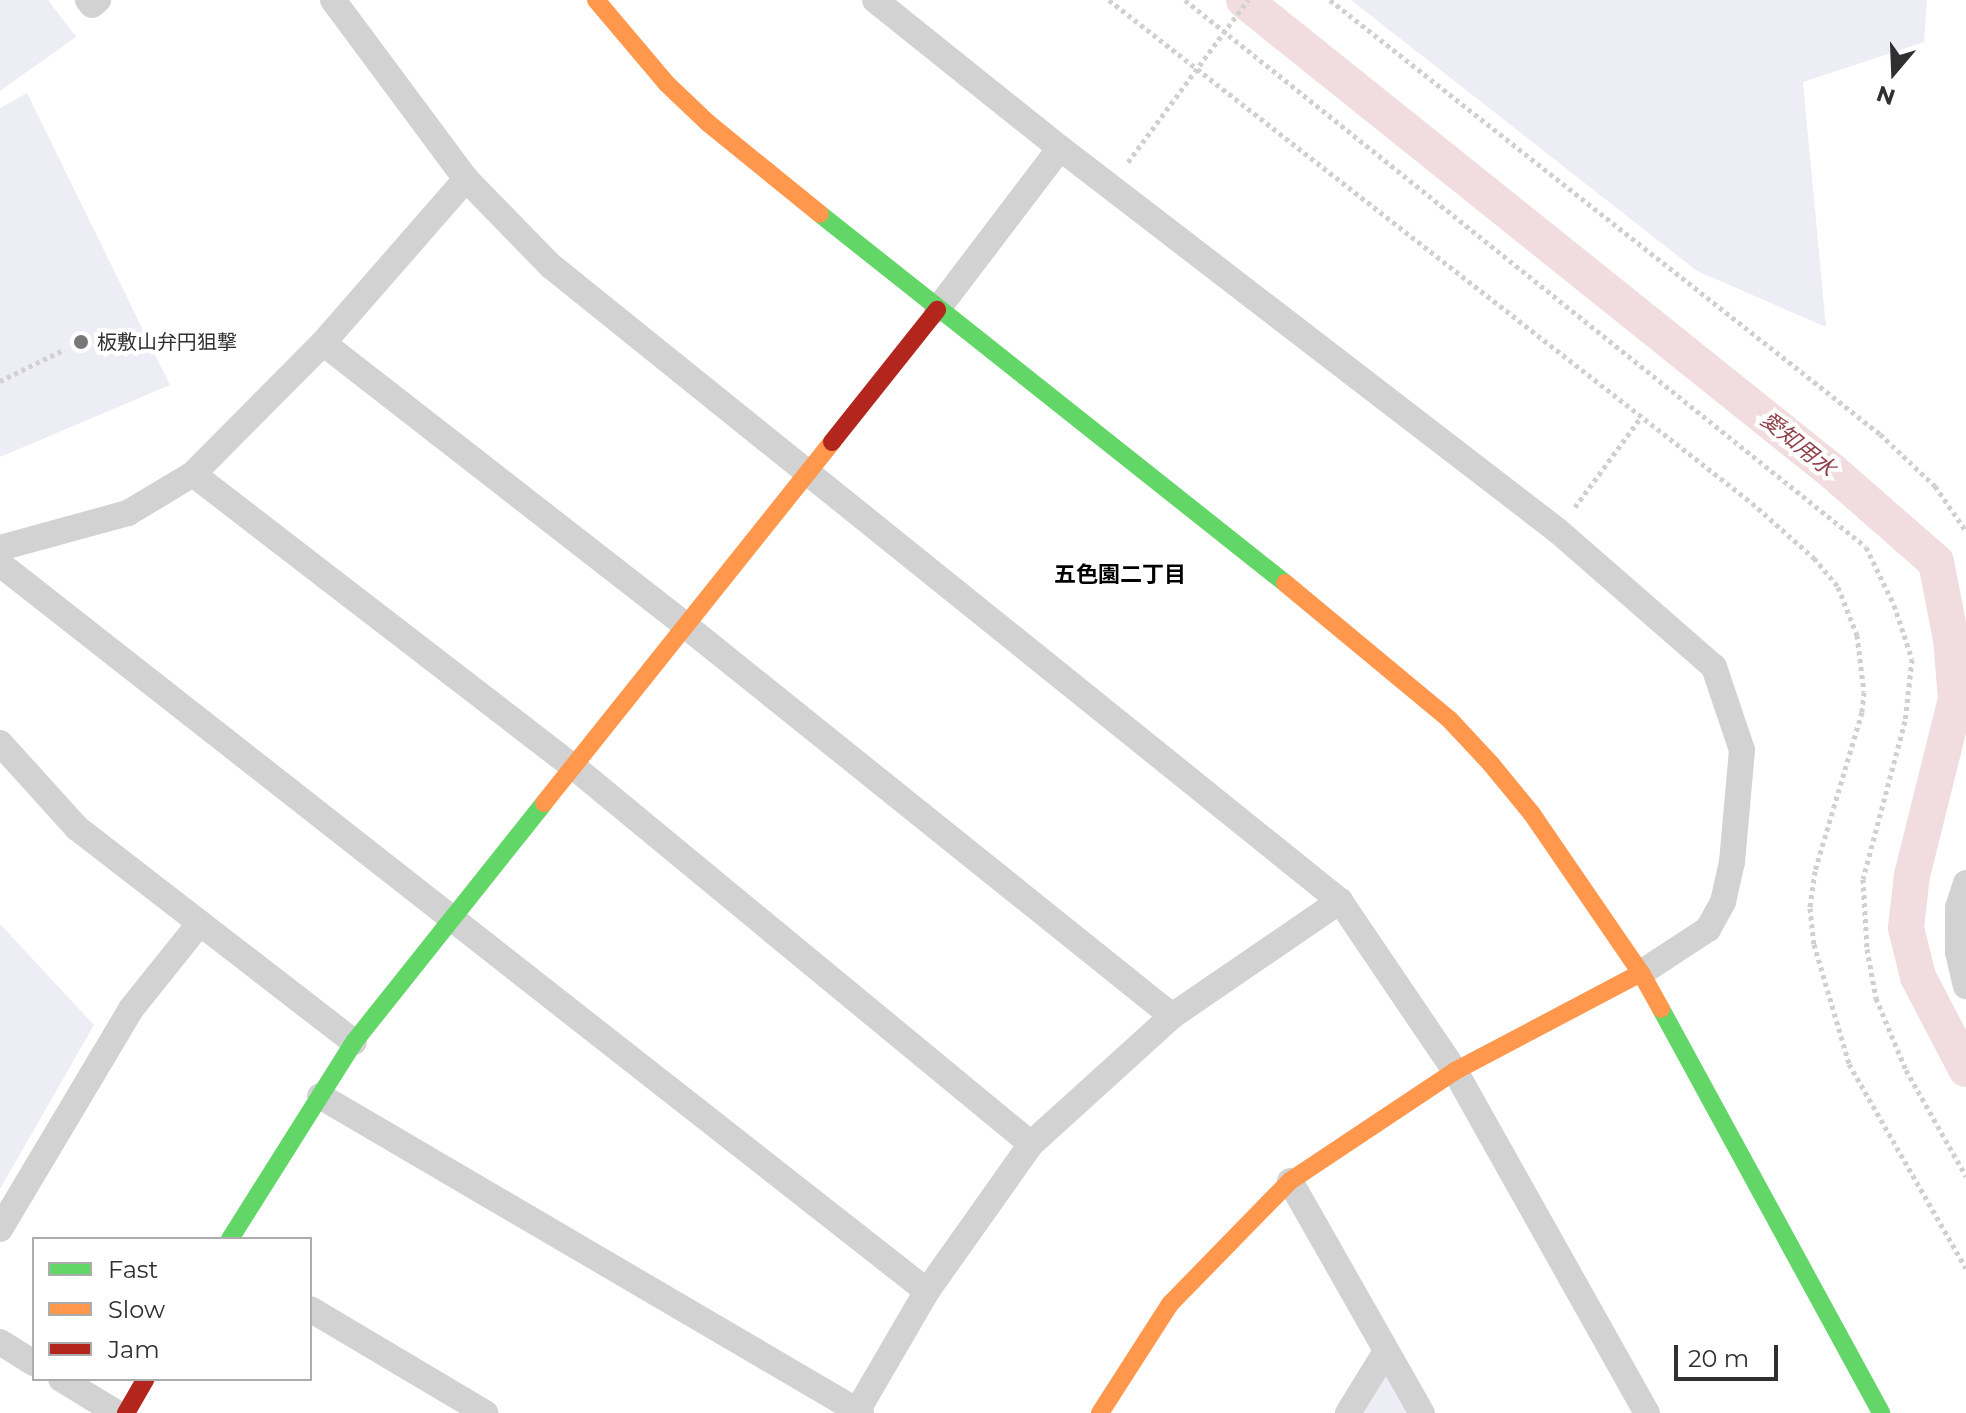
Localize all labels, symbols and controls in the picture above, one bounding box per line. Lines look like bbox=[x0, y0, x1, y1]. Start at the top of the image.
north arrow bbox=[1854, 32, 1934, 112]
text: N bbox=[1873, 80, 1899, 111]
place label: 板敷山弁円狙撃 bbox=[97, 330, 237, 354]
marker: 板敷山弁円狙撃 bbox=[72, 333, 90, 351]
water label: 愛知用水 bbox=[1755, 406, 1841, 482]
district label: 五色園二丁目 bbox=[1054, 562, 1186, 588]
legend bbox=[32, 1237, 312, 1381]
text: Fast bbox=[108, 1255, 158, 1284]
text: Slow bbox=[108, 1295, 165, 1324]
scale bar bbox=[1678, 1329, 1782, 1379]
text: Jam bbox=[108, 1335, 160, 1364]
text: 20 m bbox=[1688, 1344, 1749, 1373]

